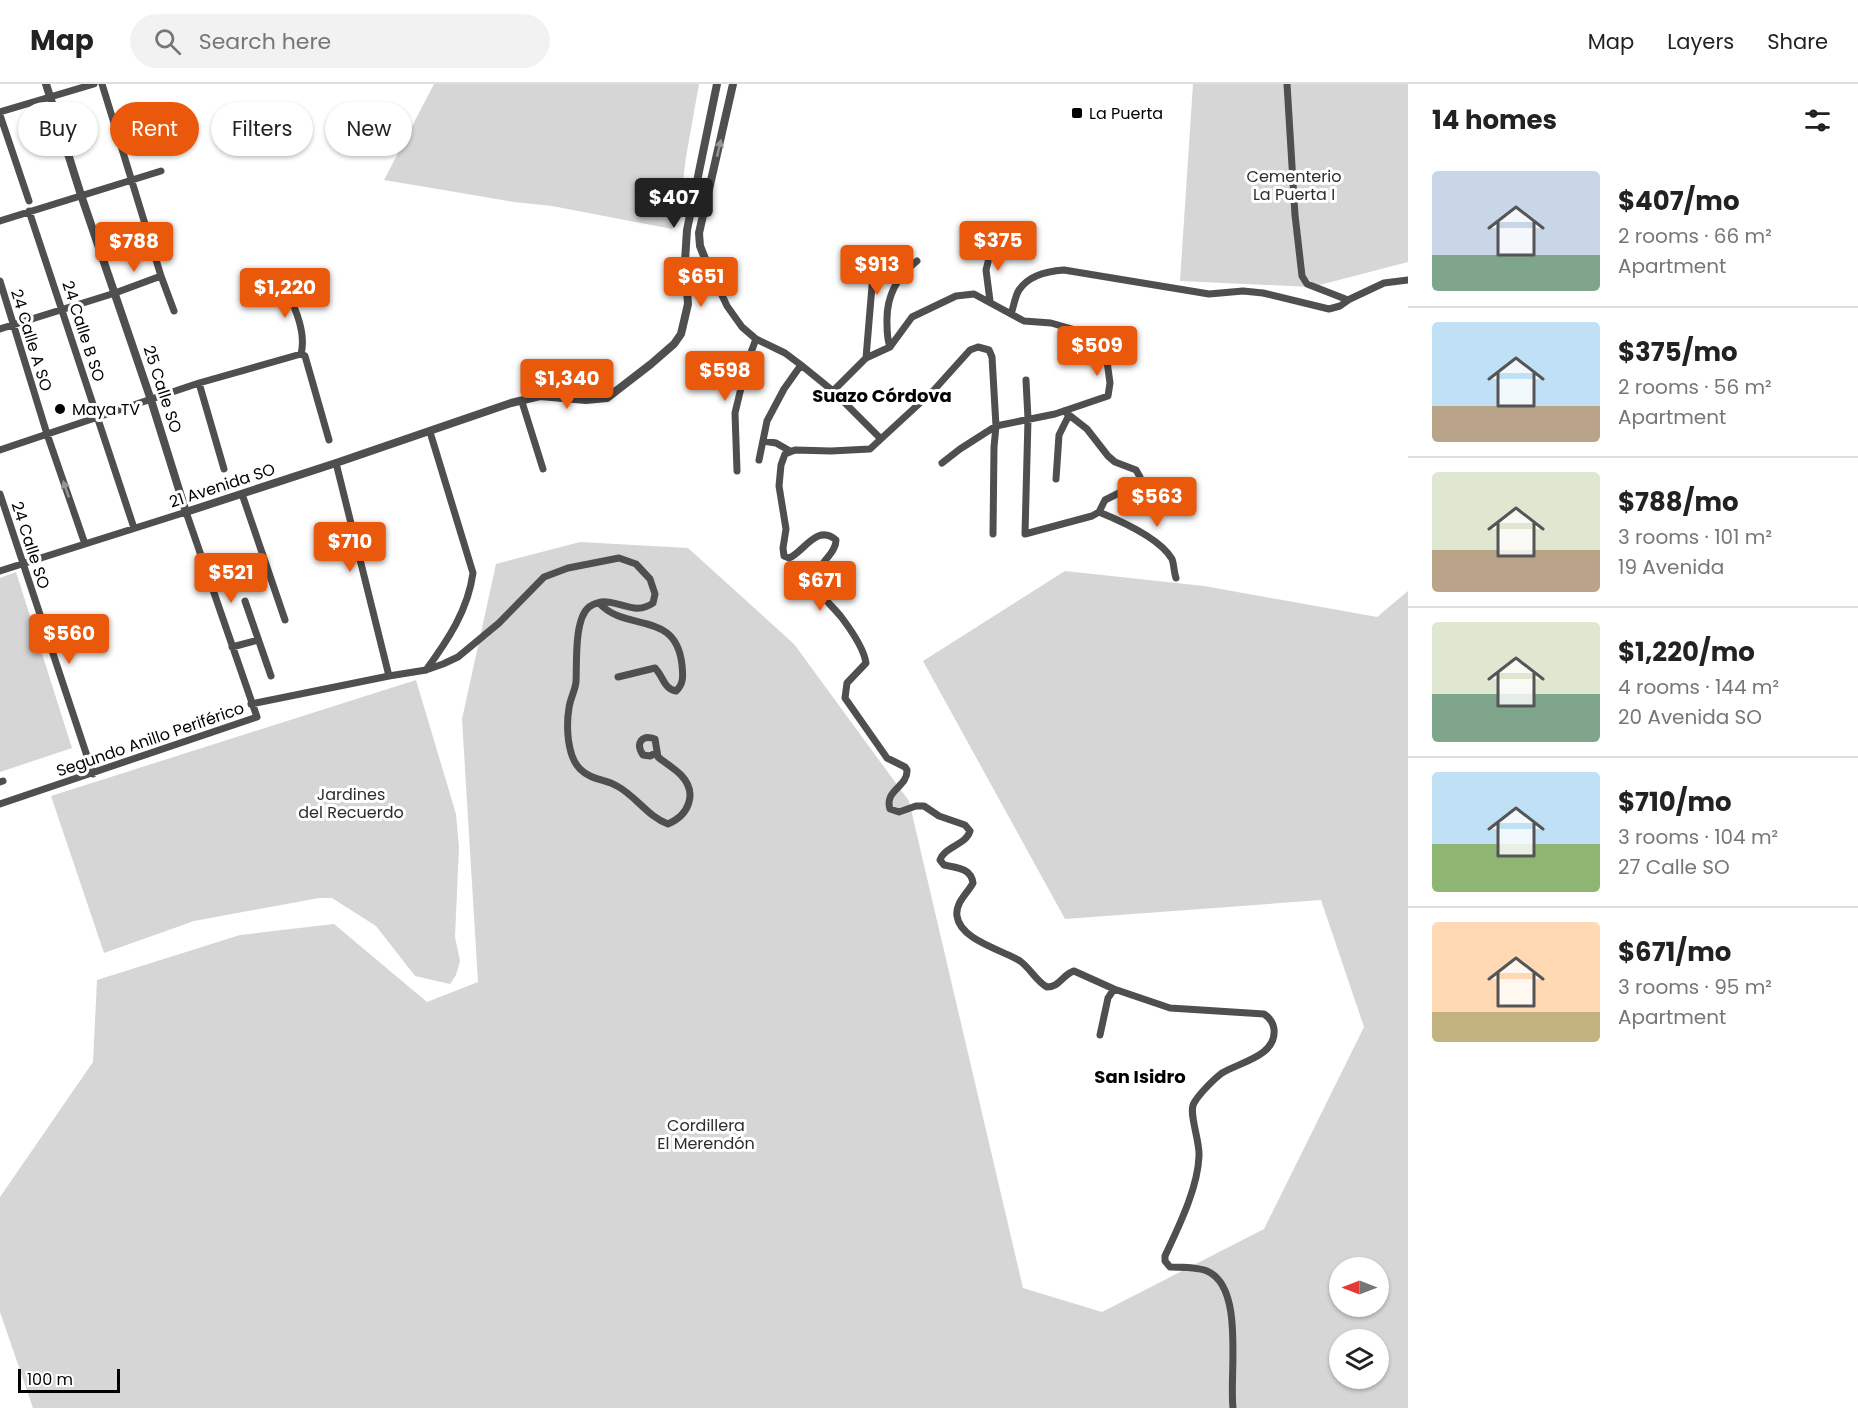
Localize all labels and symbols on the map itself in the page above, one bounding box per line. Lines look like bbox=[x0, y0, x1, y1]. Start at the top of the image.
place label: La Puerta bbox=[1089, 102, 1163, 125]
marker: La Puerta bbox=[1070, 106, 1084, 120]
one-way arrow bbox=[715, 138, 724, 157]
park label: Cementerio La Puerta I bbox=[1247, 165, 1341, 206]
pin: $407 bbox=[638, 178, 710, 229]
pin: $375 bbox=[962, 221, 1034, 272]
pin: $788 bbox=[98, 222, 170, 273]
pin: $913 bbox=[841, 245, 913, 296]
pin: $651 bbox=[665, 257, 737, 308]
pin: $1,220 bbox=[236, 268, 334, 319]
street label: 24 Calle B SO bbox=[56, 278, 111, 385]
street label: 24 Calle A SO bbox=[5, 286, 58, 394]
pin: $509 bbox=[1061, 326, 1133, 377]
street label: 25 Calle SO bbox=[138, 342, 187, 436]
pin: $598 bbox=[689, 351, 761, 402]
pin: $1,340 bbox=[518, 359, 616, 410]
district label: Suazo Córdova bbox=[812, 383, 952, 408]
place label: Maya TV bbox=[72, 398, 140, 421]
marker: Maya TV bbox=[53, 402, 67, 416]
street label: 21 Avenida SO bbox=[166, 457, 278, 513]
pin: $563 bbox=[1121, 477, 1193, 528]
one-way arrow bbox=[61, 479, 70, 497]
street label: 24 Calle SO bbox=[6, 498, 55, 592]
pin: $710 bbox=[314, 522, 386, 573]
pin: $521 bbox=[195, 553, 267, 604]
pin: $671 bbox=[784, 561, 856, 612]
pin: $560 bbox=[33, 614, 105, 665]
street label: Segundo Anillo Periférico bbox=[53, 696, 247, 782]
park label: Jardines del Recuerdo bbox=[298, 783, 404, 824]
district label: San Isidro bbox=[1094, 1064, 1186, 1089]
park label: Cordillera El Merendón bbox=[657, 1114, 755, 1155]
north arrow bbox=[1329, 1257, 1389, 1317]
scale bar bbox=[18, 1366, 120, 1394]

